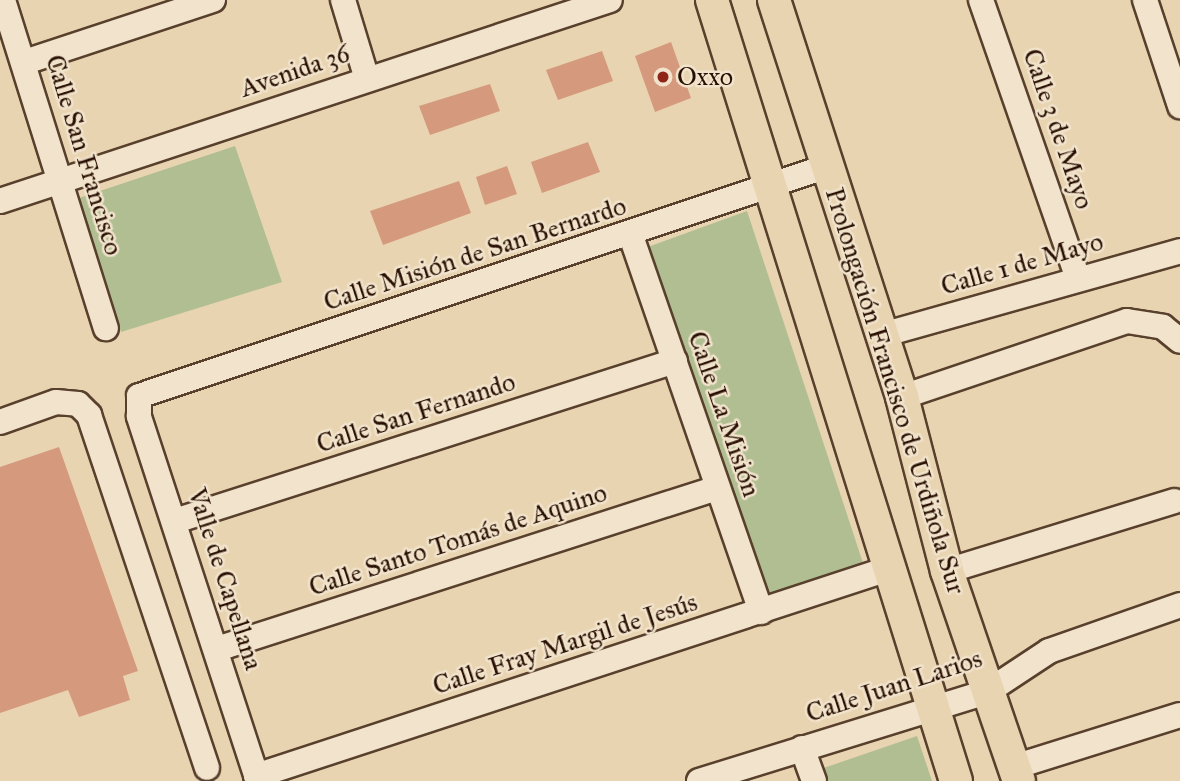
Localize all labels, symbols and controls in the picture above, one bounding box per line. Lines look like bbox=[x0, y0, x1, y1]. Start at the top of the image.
street label: Avenida 36 bbox=[236, 38, 354, 104]
street label: Calle 3 de Mayo bbox=[1016, 45, 1100, 213]
street label: Calle San Francisco bbox=[39, 51, 129, 259]
place label: Oxxo bbox=[677, 61, 733, 93]
marker: Oxxo bbox=[655, 69, 671, 85]
street label: Prolongación Francisco de Urdiñola Sur bbox=[818, 184, 972, 598]
street label: Calle Misión de San Bernardo bbox=[320, 190, 630, 318]
street label: Calle 1 de Mayo bbox=[937, 226, 1107, 302]
street label: Calle La Misión bbox=[681, 327, 767, 501]
street label: Calle San Fernando bbox=[313, 366, 519, 460]
street label: Calle Santo Tomás de Aquino bbox=[305, 477, 611, 603]
street label: Valle de Capellana bbox=[181, 484, 269, 674]
street label: Calle Fray Margil de Jesús bbox=[429, 586, 701, 702]
street label: Calle Juan Larios bbox=[802, 643, 986, 729]

